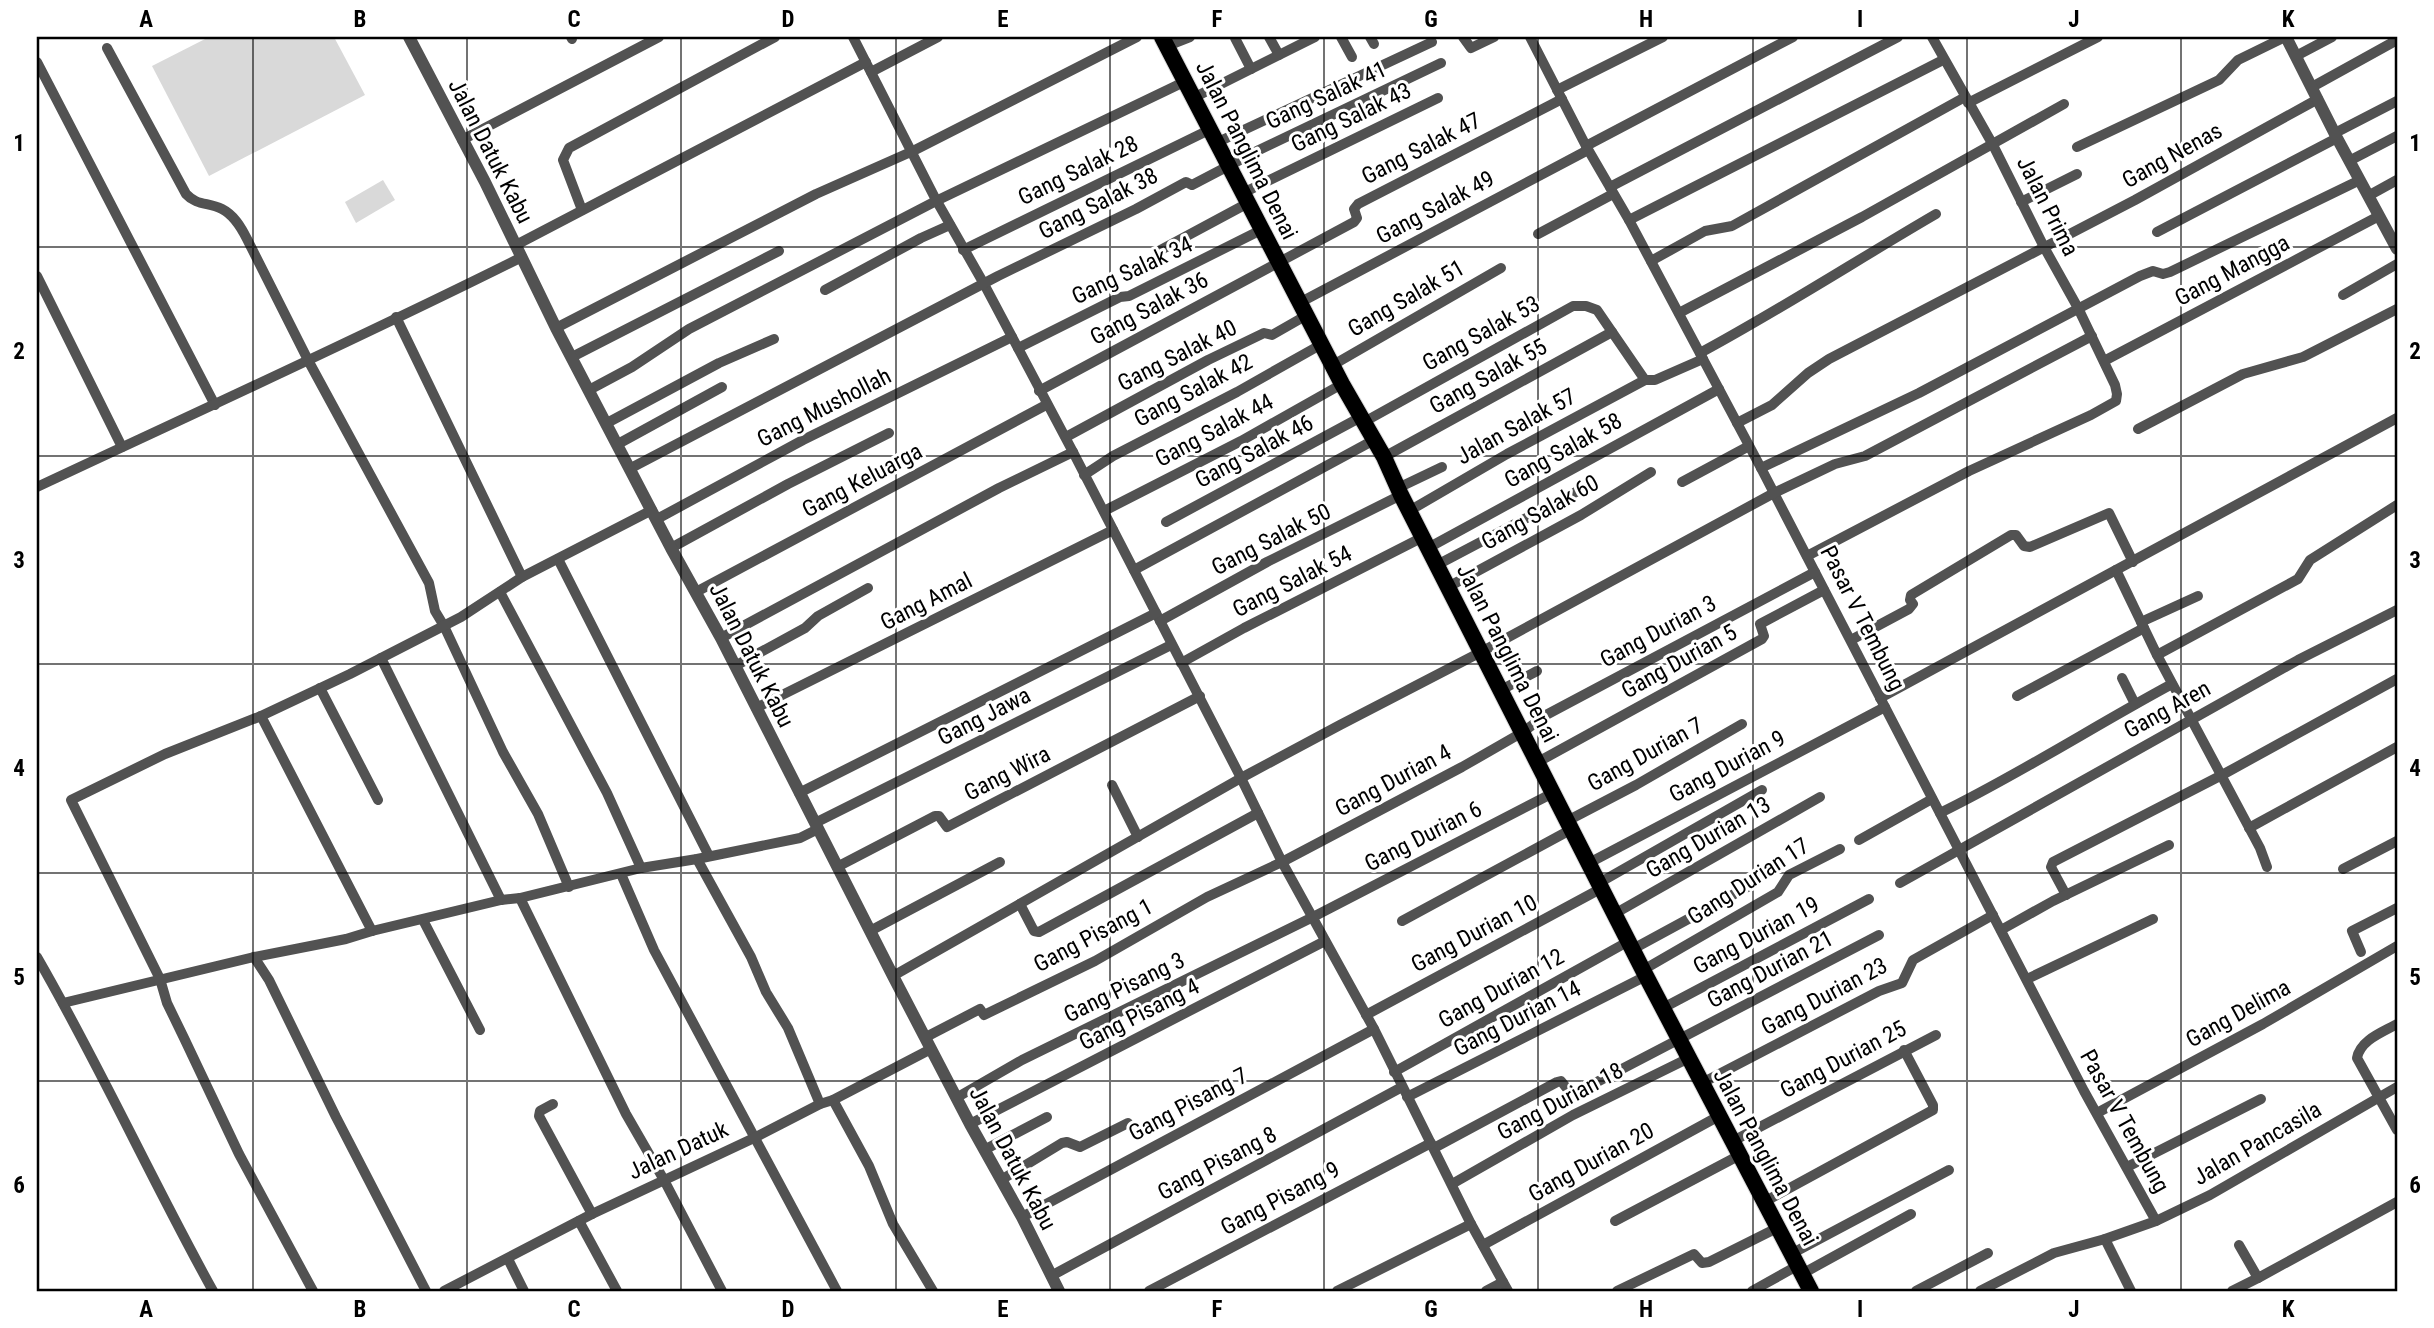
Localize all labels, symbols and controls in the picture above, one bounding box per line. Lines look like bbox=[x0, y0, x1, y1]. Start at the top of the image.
text: A bbox=[139, 6, 153, 33]
text: B bbox=[354, 6, 366, 33]
text: C bbox=[567, 6, 581, 33]
text: D bbox=[782, 6, 795, 33]
text: E bbox=[997, 6, 1009, 33]
text: F bbox=[1212, 6, 1223, 33]
text: G bbox=[1424, 6, 1438, 33]
text: H bbox=[1639, 6, 1653, 33]
text: I bbox=[1857, 6, 1863, 33]
text: J bbox=[2068, 6, 2080, 33]
text: K bbox=[2282, 6, 2295, 33]
street label: Gang Salak 41 bbox=[1262, 56, 1391, 135]
street label: Jalan Panglima Denai bbox=[1190, 57, 1303, 244]
street label: Jalan Datuk Kabu bbox=[443, 74, 539, 228]
street label: Gang Salak 43 bbox=[1287, 77, 1416, 158]
street label: Gang Salak 47 bbox=[1357, 107, 1485, 190]
street label: Gang Nenas bbox=[2118, 117, 2227, 194]
text: 1 bbox=[13, 130, 25, 157]
street label: Gang Salak 28 bbox=[1014, 130, 1143, 211]
text: 1 bbox=[2409, 130, 2421, 157]
street label: Jalan Prima bbox=[2011, 152, 2084, 261]
street label: Gang Salak 38 bbox=[1034, 162, 1162, 245]
street label: Gang Salak 49 bbox=[1372, 165, 1499, 250]
street label: Gang Mangga bbox=[2170, 229, 2294, 312]
street label: Gang Salak 34 bbox=[1068, 231, 1197, 310]
street label: Gang Salak 51 bbox=[1343, 254, 1469, 343]
street label: Gang Salak 36 bbox=[1086, 266, 1213, 351]
street label: Gang Salak 53 bbox=[1418, 290, 1545, 377]
street label: Gang Salak 40 bbox=[1113, 314, 1241, 397]
street label: Gang Salak 55 bbox=[1425, 333, 1552, 420]
text: 2 bbox=[13, 338, 25, 365]
text: 2 bbox=[2409, 338, 2421, 365]
street label: Gang Salak 42 bbox=[1130, 348, 1257, 433]
street label: Gang Mushollah bbox=[753, 362, 896, 453]
street label: Jalan Salak 57 bbox=[1452, 383, 1581, 470]
street label: Gang Salak 44 bbox=[1151, 388, 1278, 473]
street label: Gang Salak 58 bbox=[1500, 407, 1627, 494]
street label: Gang Salak 46 bbox=[1191, 409, 1318, 494]
street label: Gang Keluarga bbox=[798, 438, 927, 523]
street label: Gang Salak 60 bbox=[1477, 469, 1604, 556]
street label: Gang Salak 50 bbox=[1207, 498, 1335, 581]
street label: Gang Salak 54 bbox=[1228, 540, 1356, 623]
street label: Pasar V Tembung bbox=[1814, 541, 1911, 695]
text: 3 bbox=[13, 547, 25, 574]
text: 3 bbox=[2409, 547, 2421, 574]
street label: Jalan Panglima Denai bbox=[1451, 560, 1564, 747]
street label: Gang Amal bbox=[876, 567, 977, 636]
street label: Jalan Datuk Kabu bbox=[704, 578, 800, 732]
street label: Gang Durian 3 bbox=[1596, 590, 1721, 673]
street label: Gang Durian 5 bbox=[1617, 619, 1742, 704]
street label: Gang Aren bbox=[2119, 675, 2215, 744]
street label: Gang Jawa bbox=[933, 682, 1035, 751]
street label: Gang Durian 7 bbox=[1583, 712, 1708, 797]
street label: Gang Durian 9 bbox=[1665, 725, 1790, 808]
street label: Gang Durian 4 bbox=[1331, 739, 1456, 822]
street label: Gang Wira bbox=[960, 740, 1055, 807]
text: 4 bbox=[13, 755, 25, 782]
text: 4 bbox=[2409, 755, 2421, 782]
street label: Gang Durian 13 bbox=[1641, 791, 1775, 884]
street label: Gang Durian 6 bbox=[1360, 795, 1486, 877]
street label: Gang Durian 17 bbox=[1683, 832, 1814, 931]
street label: Gang Durian 10 bbox=[1407, 889, 1542, 978]
street label: Gang Durian 19 bbox=[1689, 891, 1824, 980]
street label: Gang Pisang 1 bbox=[1029, 893, 1157, 978]
street label: Gang Durian 21 bbox=[1703, 925, 1838, 1014]
street label: Gang Durian 12 bbox=[1434, 943, 1569, 1034]
street label: Gang Pisang 3 bbox=[1059, 947, 1189, 1028]
street label: Gang Durian 23 bbox=[1757, 952, 1892, 1041]
text: 5 bbox=[13, 964, 25, 991]
text: 5 bbox=[2409, 964, 2421, 991]
street label: Gang Pisang 4 bbox=[1075, 973, 1204, 1056]
street label: Gang Delima bbox=[2181, 974, 2295, 1053]
street label: Gang Durian 14 bbox=[1449, 975, 1585, 1062]
street label: Gang Durian 25 bbox=[1776, 1015, 1911, 1104]
street label: Pasar V Tembung bbox=[2074, 1045, 2175, 1197]
street label: Gang Durian 18 bbox=[1493, 1057, 1628, 1146]
street label: Gang Pisang 7 bbox=[1124, 1062, 1252, 1147]
street label: Jalan Panglima Denai bbox=[1708, 1064, 1824, 1250]
street label: Jalan Datuk Kabu bbox=[963, 1082, 1062, 1235]
street label: Jalan Pancasila bbox=[2188, 1096, 2326, 1191]
street label: Jalan Datuk bbox=[624, 1115, 733, 1185]
street label: Gang Durian 20 bbox=[1524, 1117, 1659, 1208]
street label: Gang Pisang 8 bbox=[1153, 1121, 1281, 1206]
street label: Gang Pisang 9 bbox=[1216, 1156, 1344, 1241]
text: 6 bbox=[13, 1172, 25, 1199]
text: 6 bbox=[2409, 1172, 2421, 1199]
text: A bbox=[139, 1296, 153, 1323]
text: B bbox=[354, 1296, 366, 1323]
text: C bbox=[567, 1296, 581, 1323]
text: D bbox=[782, 1296, 795, 1323]
text: E bbox=[997, 1296, 1009, 1323]
text: F bbox=[1212, 1296, 1223, 1323]
text: G bbox=[1424, 1296, 1438, 1323]
text: H bbox=[1639, 1296, 1653, 1323]
text: I bbox=[1857, 1296, 1863, 1323]
text: J bbox=[2068, 1296, 2080, 1323]
text: K bbox=[2282, 1296, 2295, 1323]

